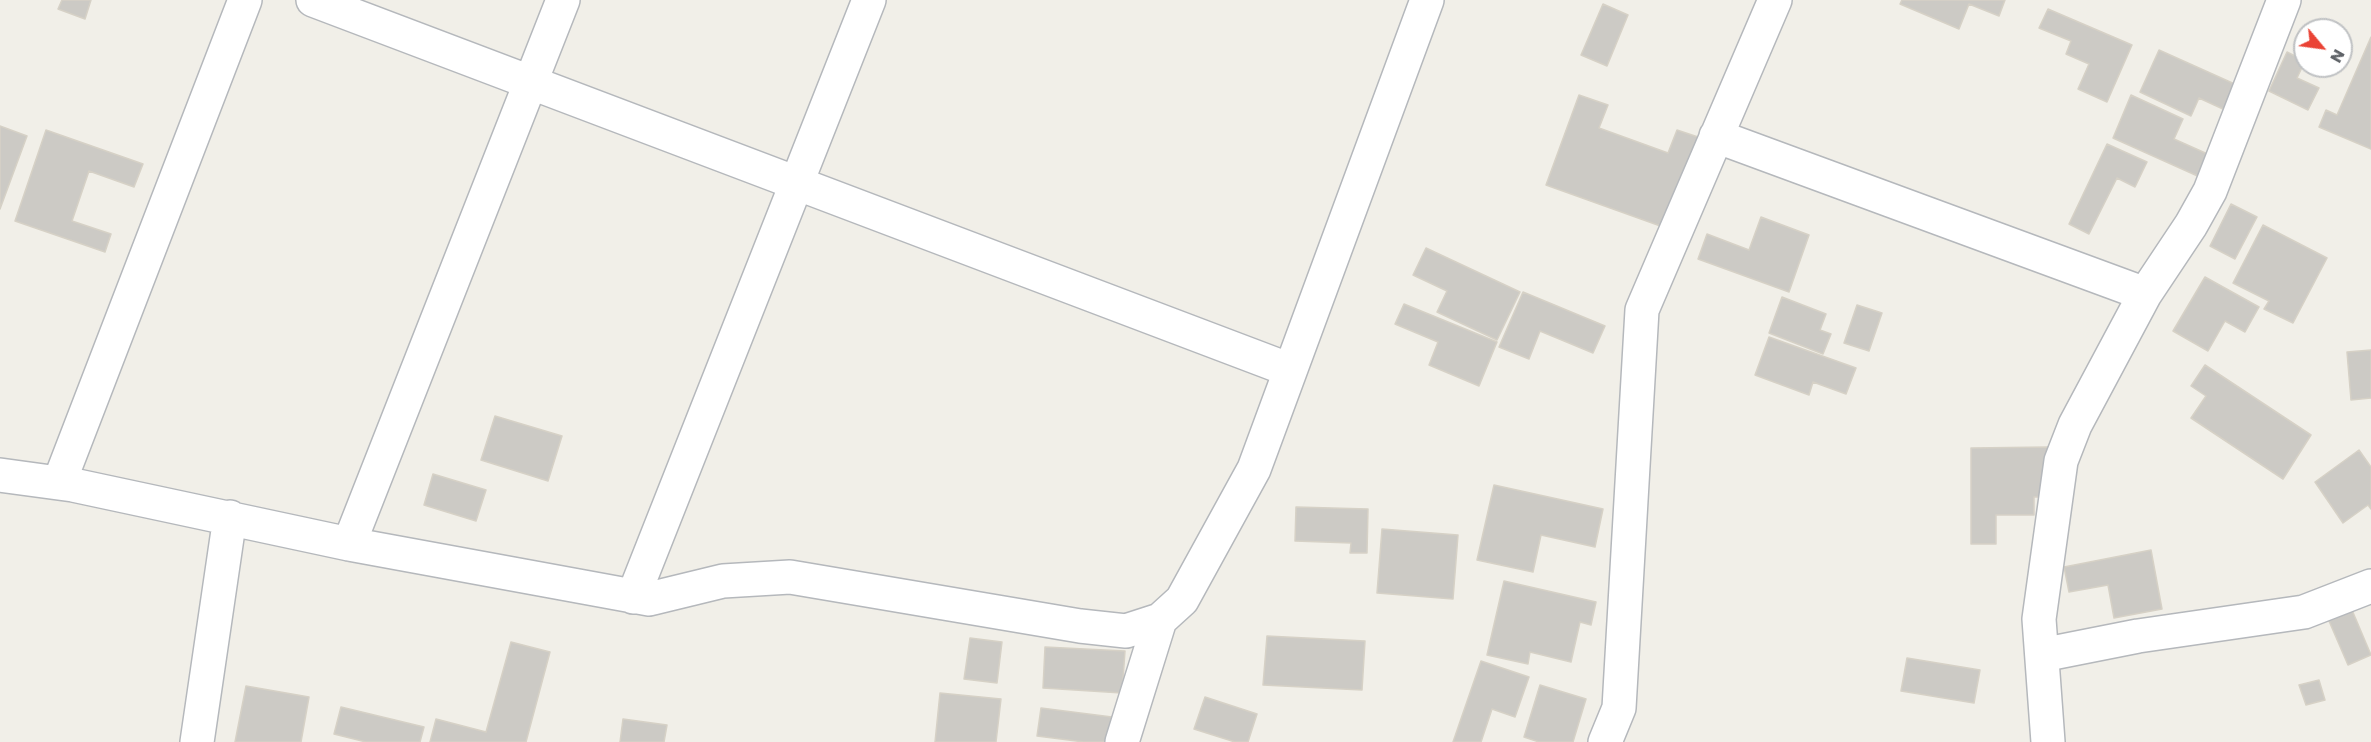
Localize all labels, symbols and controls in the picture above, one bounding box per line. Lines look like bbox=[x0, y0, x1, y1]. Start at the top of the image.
north arrow bbox=[2293, 18, 2353, 78]
text: N bbox=[2324, 45, 2350, 67]

